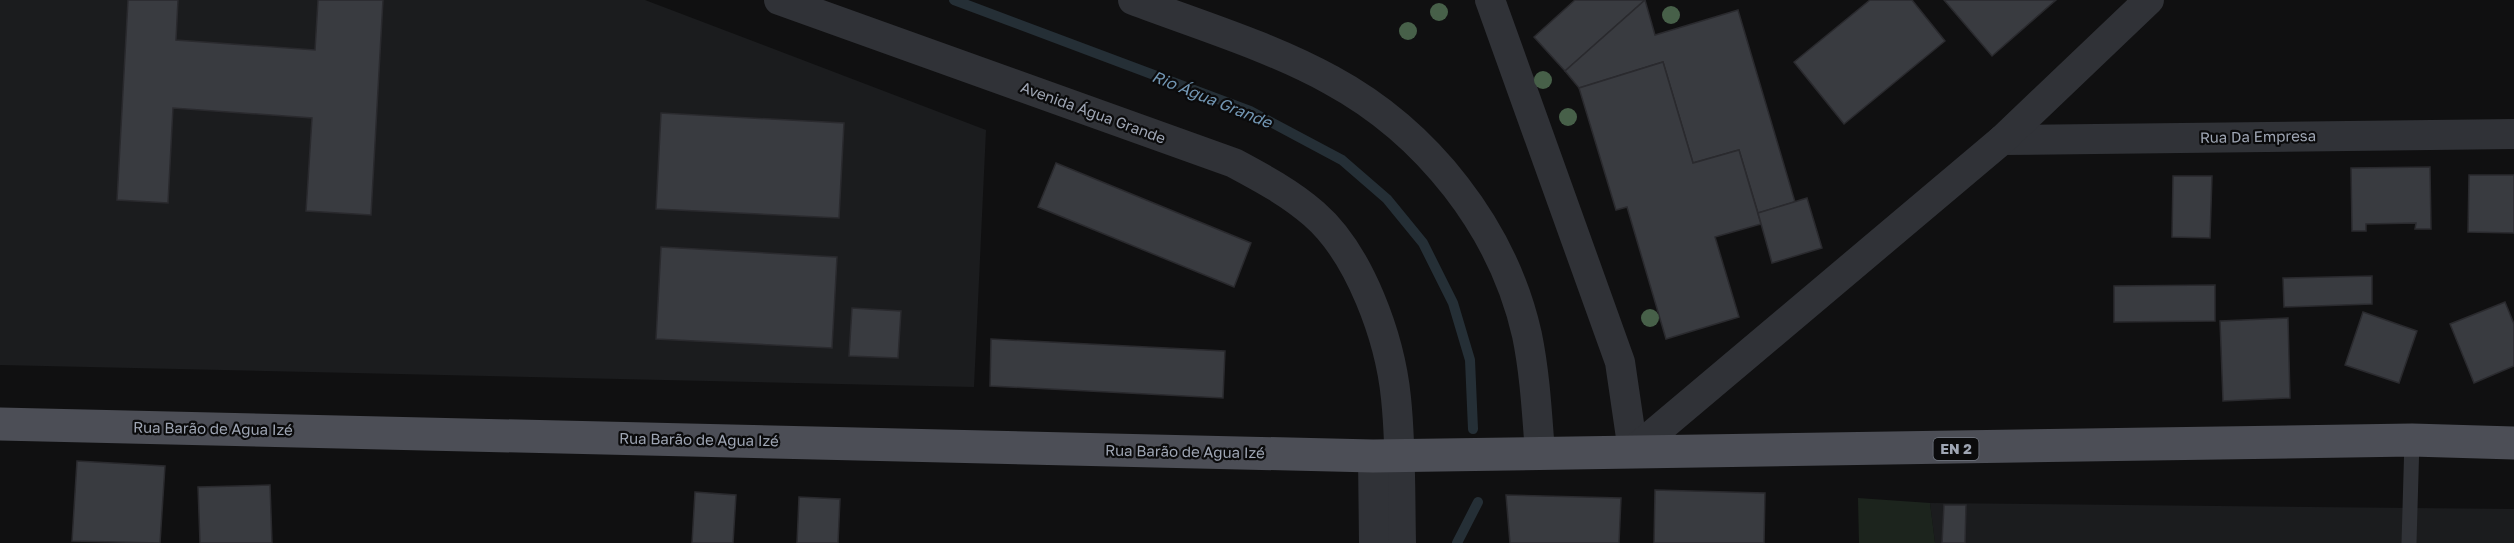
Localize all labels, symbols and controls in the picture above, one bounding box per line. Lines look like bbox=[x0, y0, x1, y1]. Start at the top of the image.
water label: Rio Água Grande bbox=[1149, 66, 1276, 133]
street label: Avenida Água Grande bbox=[1018, 77, 1169, 147]
street label: Rua Da Empresa bbox=[2200, 126, 2316, 146]
street label: Rua Barão de Agua Izé bbox=[133, 418, 293, 438]
street label: Rua Barão de Agua Izé bbox=[619, 429, 779, 449]
road number: EN 2 bbox=[1934, 438, 1978, 460]
street label: Rua Barão de Agua Izé bbox=[1105, 441, 1265, 461]

